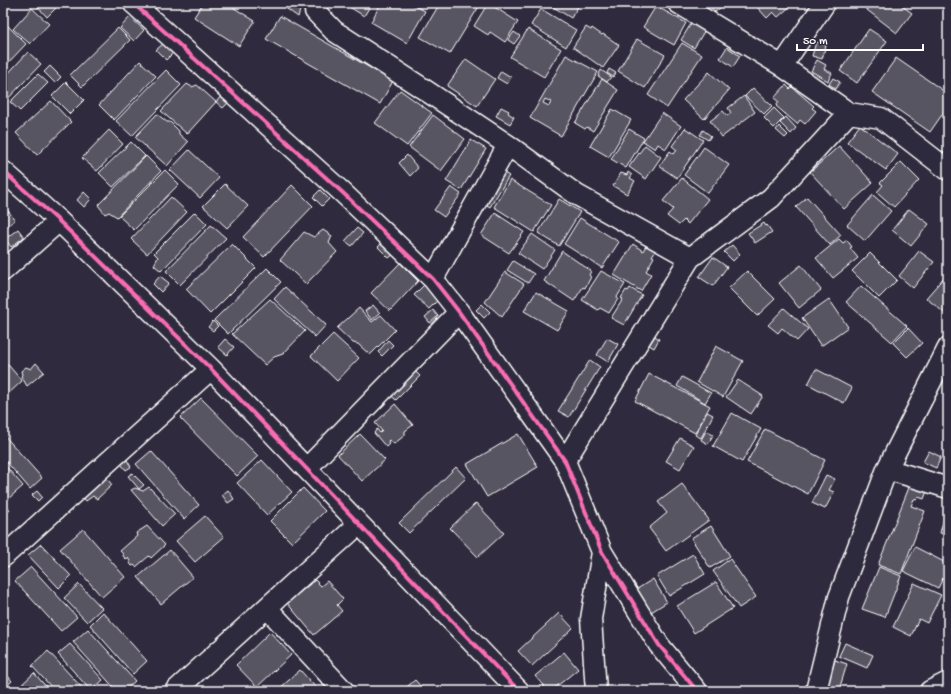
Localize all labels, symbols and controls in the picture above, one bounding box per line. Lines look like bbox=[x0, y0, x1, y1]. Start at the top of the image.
scale bar bbox=[797, 26, 923, 52]
text: 50 m bbox=[803, 35, 828, 49]

